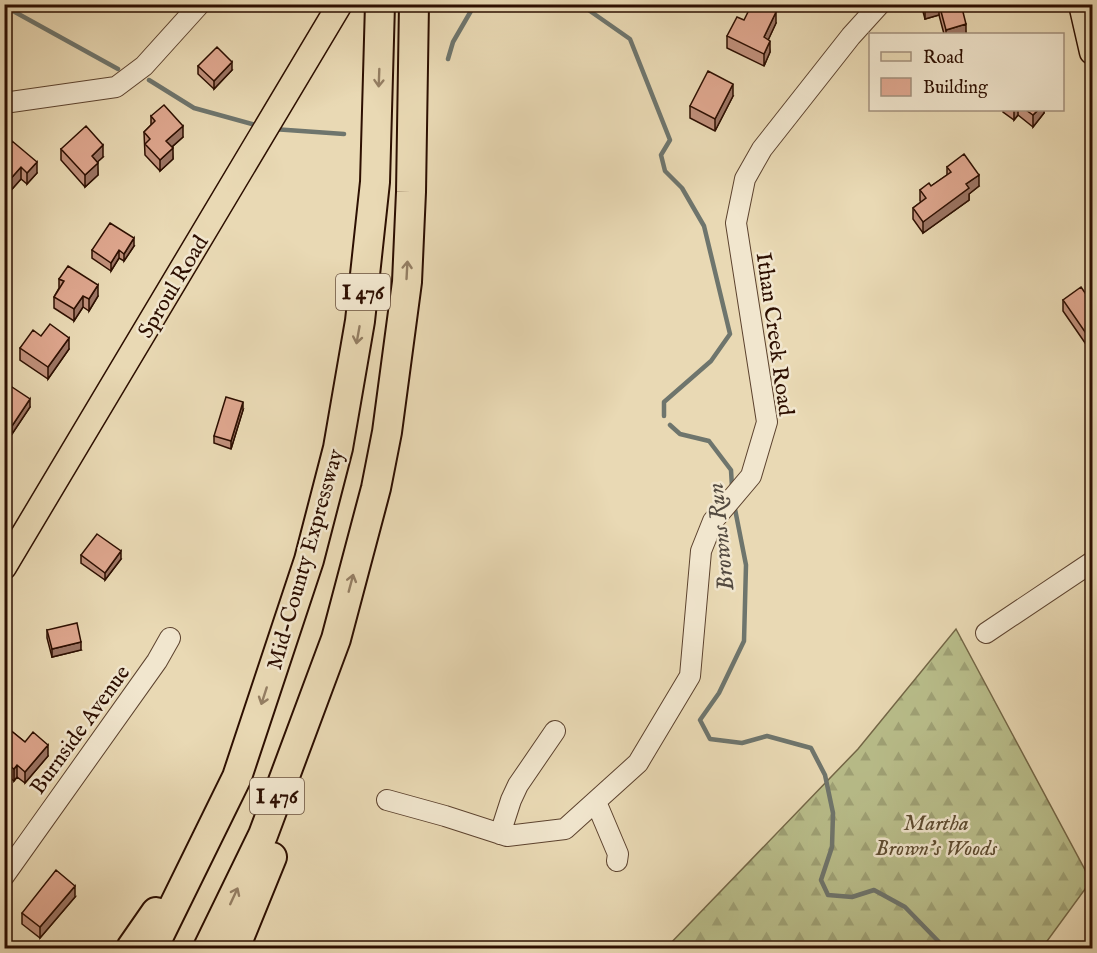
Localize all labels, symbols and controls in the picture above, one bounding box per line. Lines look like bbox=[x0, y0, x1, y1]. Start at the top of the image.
legend bbox=[869, 33, 1064, 111]
text: Road bbox=[923, 47, 964, 70]
one-way arrow bbox=[373, 67, 384, 87]
text: Building bbox=[923, 77, 988, 100]
street label: Sproul Road bbox=[132, 230, 215, 344]
street label: Ithan Creek Road bbox=[749, 251, 799, 418]
one-way arrow bbox=[402, 260, 413, 280]
road number: I 476 bbox=[336, 274, 390, 310]
one-way arrow bbox=[352, 324, 363, 344]
street label: Mid-County Expressway bbox=[261, 446, 351, 673]
water label: Browns Run bbox=[700, 481, 743, 593]
one-way arrow bbox=[346, 574, 357, 593]
street label: Burnside Avenue bbox=[24, 660, 137, 800]
one-way arrow bbox=[258, 686, 269, 705]
road number: I 476 bbox=[250, 778, 304, 814]
park label: Martha Brown's Woods bbox=[875, 810, 998, 863]
one-way arrow bbox=[229, 888, 241, 906]

